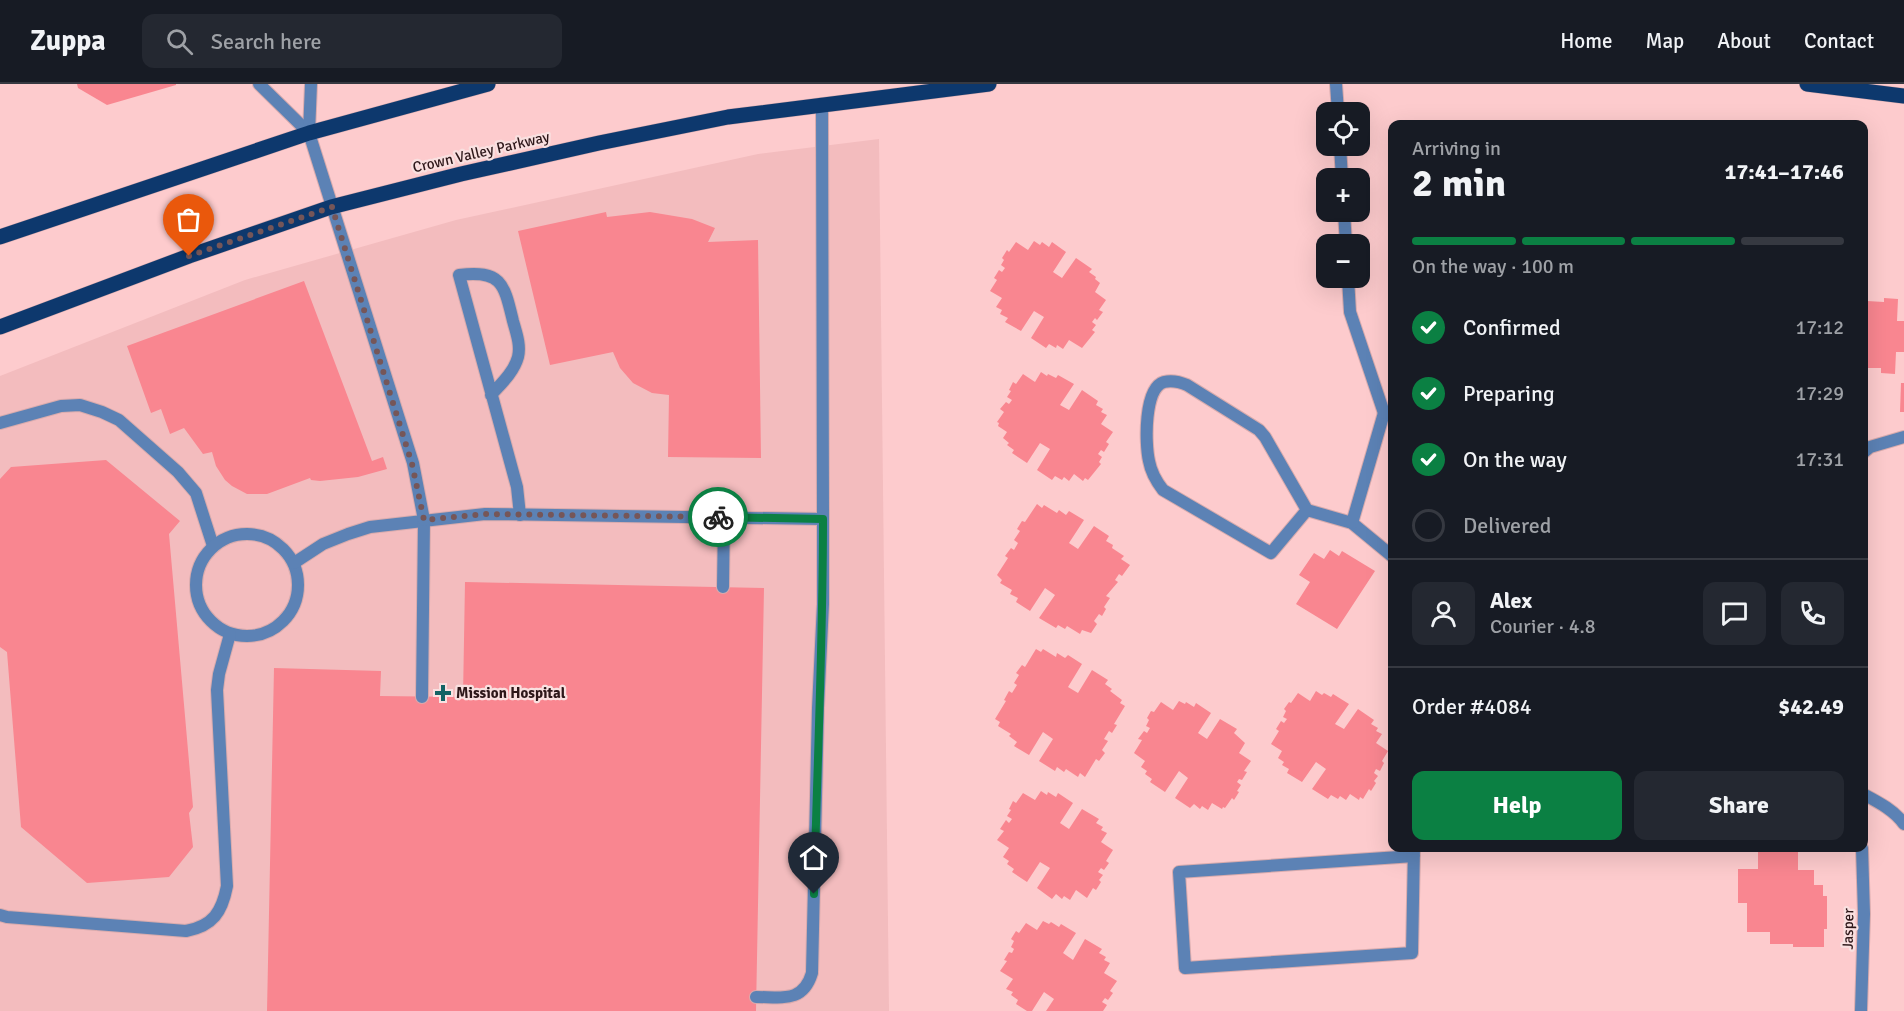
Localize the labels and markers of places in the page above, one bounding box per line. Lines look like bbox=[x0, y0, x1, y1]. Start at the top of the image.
pin bbox=[163, 194, 214, 256]
marker: Mission Hospital bbox=[434, 684, 452, 702]
place label: Mission Hospital bbox=[456, 684, 566, 702]
pin bbox=[788, 832, 839, 894]

